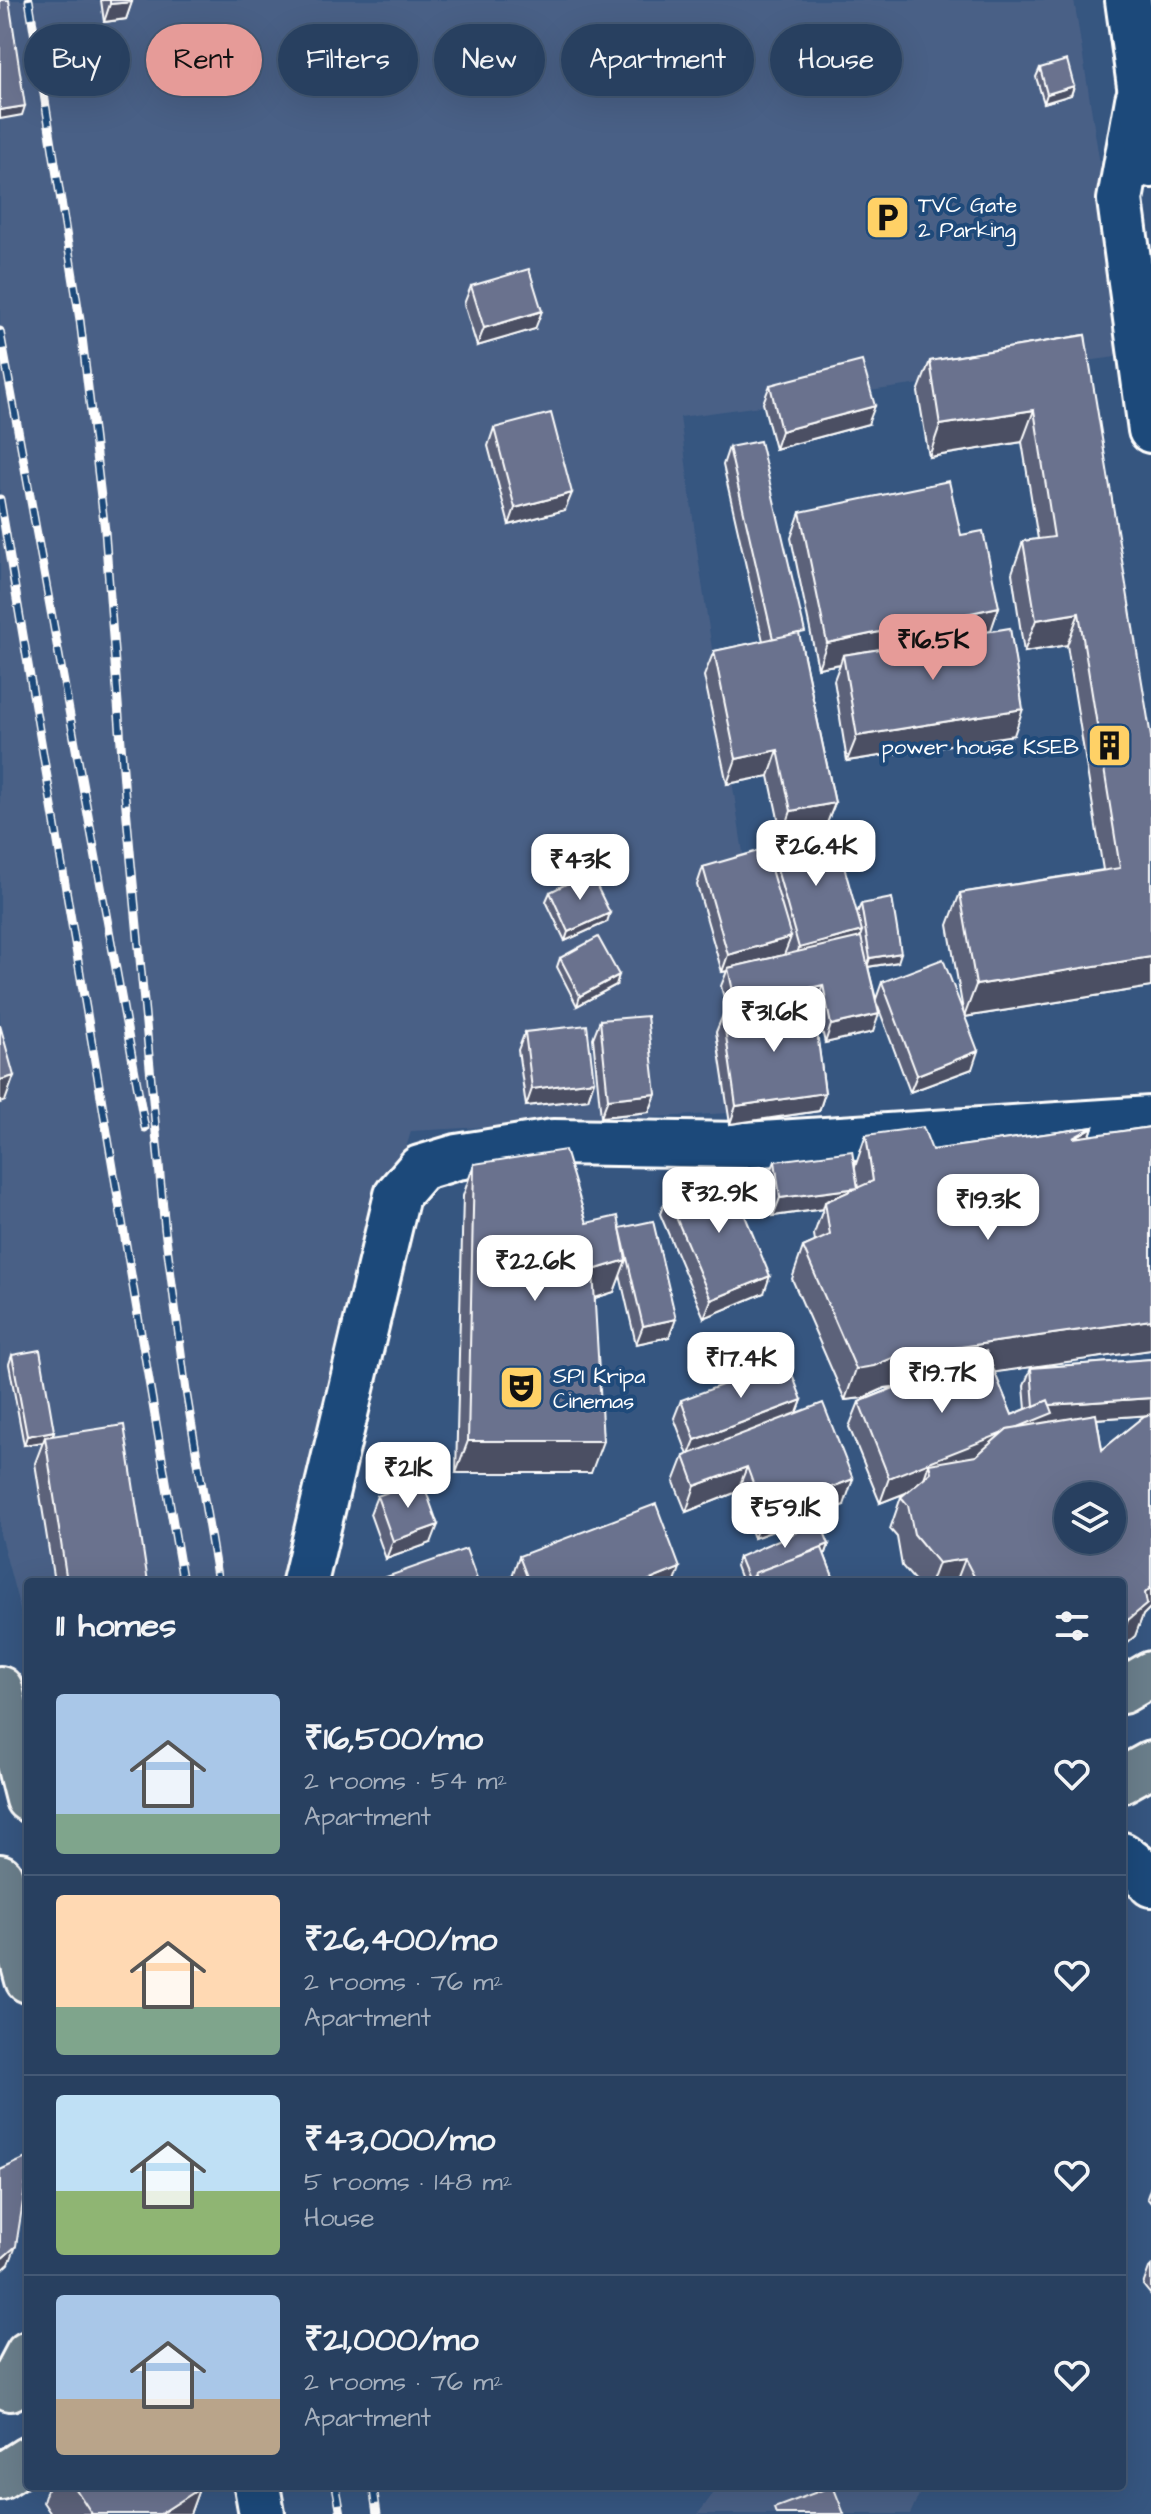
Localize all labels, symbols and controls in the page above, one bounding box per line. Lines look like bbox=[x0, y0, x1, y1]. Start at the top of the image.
chip: Buy bbox=[24, 24, 130, 96]
chip: Rent bbox=[146, 24, 262, 96]
chip: Filters bbox=[278, 24, 418, 96]
chip: New bbox=[434, 24, 545, 96]
chip: Apartment bbox=[561, 24, 754, 96]
chip: House bbox=[770, 24, 902, 96]
place label: TVC Gate 2 Parking bbox=[918, 190, 1017, 247]
parking icon: TVC Gate 2 Parking bbox=[863, 193, 911, 241]
pin: ₹16.5K bbox=[868, 614, 998, 682]
text: ₹16.5K bbox=[897, 622, 969, 658]
building icon: power house KSEB bbox=[1086, 722, 1134, 770]
place label: power house KSEB bbox=[881, 732, 1079, 763]
pin: ₹26.4K bbox=[751, 820, 881, 888]
text: ₹26.4K bbox=[774, 828, 858, 864]
pin: ₹43K bbox=[533, 834, 627, 902]
text: ₹43K bbox=[549, 842, 611, 878]
pin: ₹31.6K bbox=[709, 986, 839, 1054]
text: ₹31.6K bbox=[740, 994, 808, 1030]
pin: ₹32.9K bbox=[654, 1167, 784, 1235]
pin: ₹19.3K bbox=[923, 1174, 1053, 1242]
text: ₹32.9K bbox=[680, 1175, 758, 1211]
text: ₹19.3K bbox=[955, 1182, 1021, 1218]
pin: ₹22.6K bbox=[470, 1235, 600, 1303]
text: ₹22.6K bbox=[495, 1243, 575, 1279]
pin: ₹17.4K bbox=[676, 1332, 806, 1400]
text: ₹17.4K bbox=[705, 1340, 777, 1376]
pin: ₹19.7K bbox=[877, 1347, 1007, 1415]
text: ₹19.7K bbox=[908, 1355, 976, 1391]
place label: SPI Kripa Cinemas bbox=[553, 1361, 646, 1417]
theatre icon: SPI Kripa Cinemas bbox=[498, 1364, 546, 1412]
pin: ₹21K bbox=[361, 1442, 455, 1510]
text: ₹21K bbox=[384, 1450, 432, 1486]
pin: ₹59.1K bbox=[720, 1482, 850, 1550]
map controls bbox=[1054, 1482, 1126, 1554]
button: layers bbox=[1054, 1482, 1126, 1554]
text: ₹59.1K bbox=[750, 1490, 820, 1526]
text: 11 homes bbox=[56, 1602, 176, 1650]
icon: filters bbox=[1050, 1604, 1094, 1648]
text: ₹16,500/mo bbox=[304, 1715, 483, 1763]
icon: home bbox=[120, 1726, 216, 1822]
icon: heart bbox=[1050, 1752, 1094, 1796]
text: 2 rooms · 54 m² bbox=[304, 1763, 507, 1799]
text: Apartment bbox=[304, 1799, 431, 1835]
text: ₹26,400/mo bbox=[304, 1916, 497, 1964]
icon: home bbox=[120, 1927, 216, 2023]
icon: heart bbox=[1050, 1953, 1094, 1997]
text: 2 rooms · 76 m² bbox=[304, 1964, 503, 2000]
text: Apartment bbox=[304, 2000, 431, 2036]
text: ₹43,000/mo bbox=[304, 2116, 495, 2164]
icon: home bbox=[120, 2127, 216, 2223]
icon: heart bbox=[1050, 2153, 1094, 2197]
text: 5 rooms · 148 m² bbox=[304, 2164, 512, 2200]
text: House bbox=[304, 2200, 375, 2236]
text: ₹21,000/mo bbox=[304, 2316, 479, 2364]
icon: home bbox=[120, 2327, 216, 2423]
icon: heart bbox=[1050, 2353, 1094, 2397]
text: 2 rooms · 76 m² bbox=[304, 2364, 503, 2400]
text: Apartment bbox=[304, 2400, 431, 2436]

